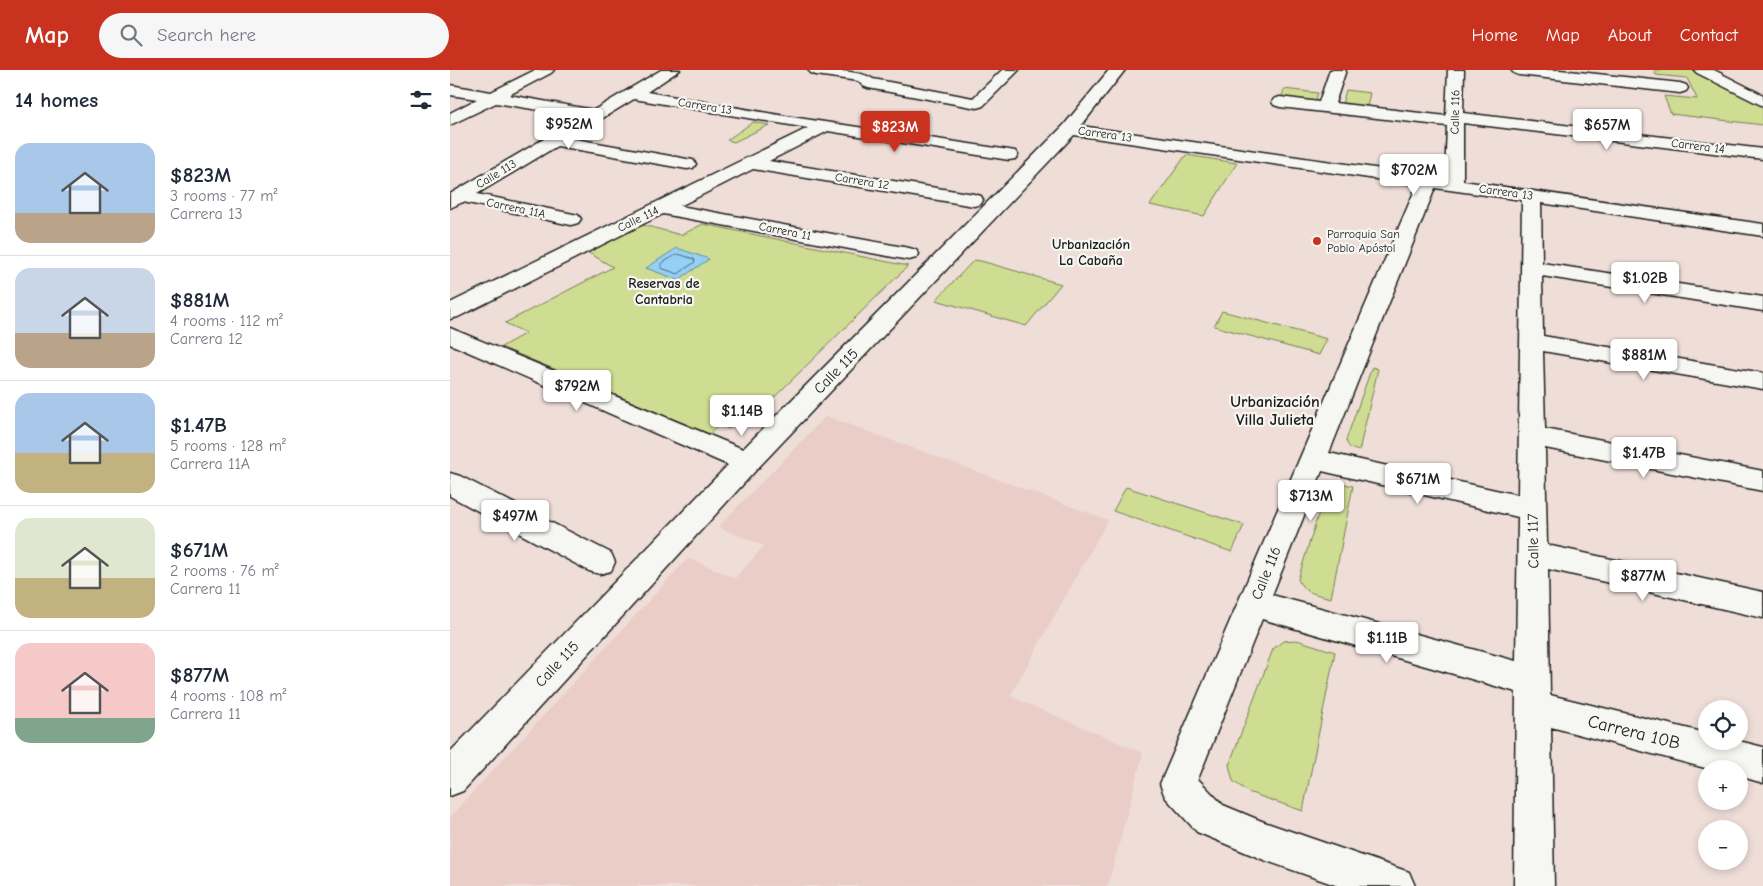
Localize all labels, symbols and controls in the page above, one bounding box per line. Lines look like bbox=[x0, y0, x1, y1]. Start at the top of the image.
search box bbox=[99, 13, 449, 58]
text: Map bbox=[25, 21, 69, 49]
icon: search bbox=[117, 21, 145, 49]
text: Search here bbox=[157, 24, 256, 46]
text: Home bbox=[1471, 25, 1518, 46]
text: Map bbox=[1546, 25, 1580, 46]
text: About bbox=[1608, 25, 1652, 46]
text: Contact bbox=[1680, 25, 1738, 46]
icon: filters bbox=[407, 86, 435, 114]
text: 14 homes bbox=[15, 88, 98, 112]
street label: Calle 116 bbox=[1448, 89, 1462, 135]
street label: Carrera 13 bbox=[677, 95, 733, 117]
pin: $952M bbox=[534, 108, 604, 150]
pin: $657M bbox=[1572, 108, 1642, 151]
pin: $823M bbox=[860, 111, 930, 153]
text: $952M bbox=[545, 115, 593, 133]
text: $657M bbox=[1584, 116, 1630, 134]
text: $823M bbox=[872, 118, 918, 136]
street label: Carrera 13 bbox=[1077, 123, 1133, 145]
street label: Carrera 14 bbox=[1670, 136, 1726, 156]
pin: $702M bbox=[1379, 154, 1449, 196]
street label: Calle 113 bbox=[473, 157, 519, 191]
text: $702M bbox=[1391, 161, 1437, 179]
icon: home bbox=[55, 163, 115, 223]
text: $823M bbox=[170, 163, 231, 187]
street label: Carrera 12 bbox=[834, 170, 890, 192]
street label: Carrera 13 bbox=[1478, 181, 1534, 203]
text: 3 rooms · 77 m² bbox=[170, 187, 278, 205]
street label: Carrera 11A bbox=[485, 195, 547, 221]
street label: Calle 114 bbox=[615, 203, 661, 235]
text: Carrera 13 bbox=[170, 205, 243, 223]
street label: Carrera 11 bbox=[758, 219, 813, 243]
place label: Parroquia San Pablo Apóstol bbox=[1327, 227, 1400, 255]
marker: Parroquia San Pablo Apóstol bbox=[1311, 235, 1323, 247]
district label: Urbanización La Cabaña bbox=[1052, 236, 1130, 269]
pin: $1.02B bbox=[1604, 262, 1686, 304]
text: $1.02B bbox=[1622, 269, 1668, 287]
district label: Reservas de Cantabria bbox=[628, 275, 700, 308]
icon: home bbox=[55, 288, 115, 348]
text: $881M bbox=[170, 288, 229, 312]
text: 4 rooms · 112 m² bbox=[170, 312, 283, 330]
text: Carrera 12 bbox=[170, 330, 243, 348]
pin: $881M bbox=[1609, 338, 1679, 381]
street label: Calle 115 bbox=[810, 345, 862, 397]
text: $881M bbox=[1621, 346, 1667, 364]
pin: $792M bbox=[542, 370, 612, 412]
text: $792M bbox=[554, 377, 600, 395]
district label: Urbanización Villa Julieta bbox=[1230, 393, 1320, 429]
pin: $1.14B bbox=[701, 394, 783, 437]
text: $1.14B bbox=[721, 402, 763, 420]
icon: home bbox=[55, 413, 115, 473]
text: $1.47B bbox=[170, 413, 227, 437]
pin: $1.47B bbox=[1603, 436, 1685, 479]
text: 5 rooms · 128 m² bbox=[170, 437, 286, 455]
text: $1.47B bbox=[1622, 444, 1666, 462]
text: Carrera 11A bbox=[170, 455, 250, 473]
pin: $671M bbox=[1383, 462, 1453, 505]
text: $671M bbox=[1396, 470, 1440, 488]
pin: $713M bbox=[1276, 480, 1346, 522]
text: $713M bbox=[1289, 487, 1333, 505]
pin: $497M bbox=[480, 500, 550, 542]
text: $497M bbox=[492, 507, 538, 525]
street label: Calle 117 bbox=[1524, 513, 1542, 569]
icon: home bbox=[55, 538, 115, 598]
text: $671M bbox=[170, 538, 228, 562]
street label: Calle 116 bbox=[1247, 544, 1285, 602]
pin: $877M bbox=[1608, 560, 1678, 602]
text: 2 rooms · 76 m² bbox=[170, 562, 279, 580]
text: $877M bbox=[1620, 567, 1666, 585]
text: Carrera 11 bbox=[170, 580, 241, 598]
pin: $1.11B bbox=[1346, 622, 1428, 664]
text: $1.11B bbox=[1366, 629, 1408, 647]
street label: Calle 115 bbox=[531, 637, 583, 691]
icon: home bbox=[55, 663, 115, 723]
text: $877M bbox=[170, 663, 229, 687]
text: 4 rooms · 108 m² bbox=[170, 687, 286, 705]
map controls bbox=[1698, 700, 1748, 870]
button: locate bbox=[1698, 700, 1748, 750]
text: Carrera 11 bbox=[170, 705, 241, 723]
street label: Carrera 10B bbox=[1585, 711, 1682, 754]
button: + bbox=[1698, 760, 1748, 810]
button: − bbox=[1698, 820, 1748, 870]

